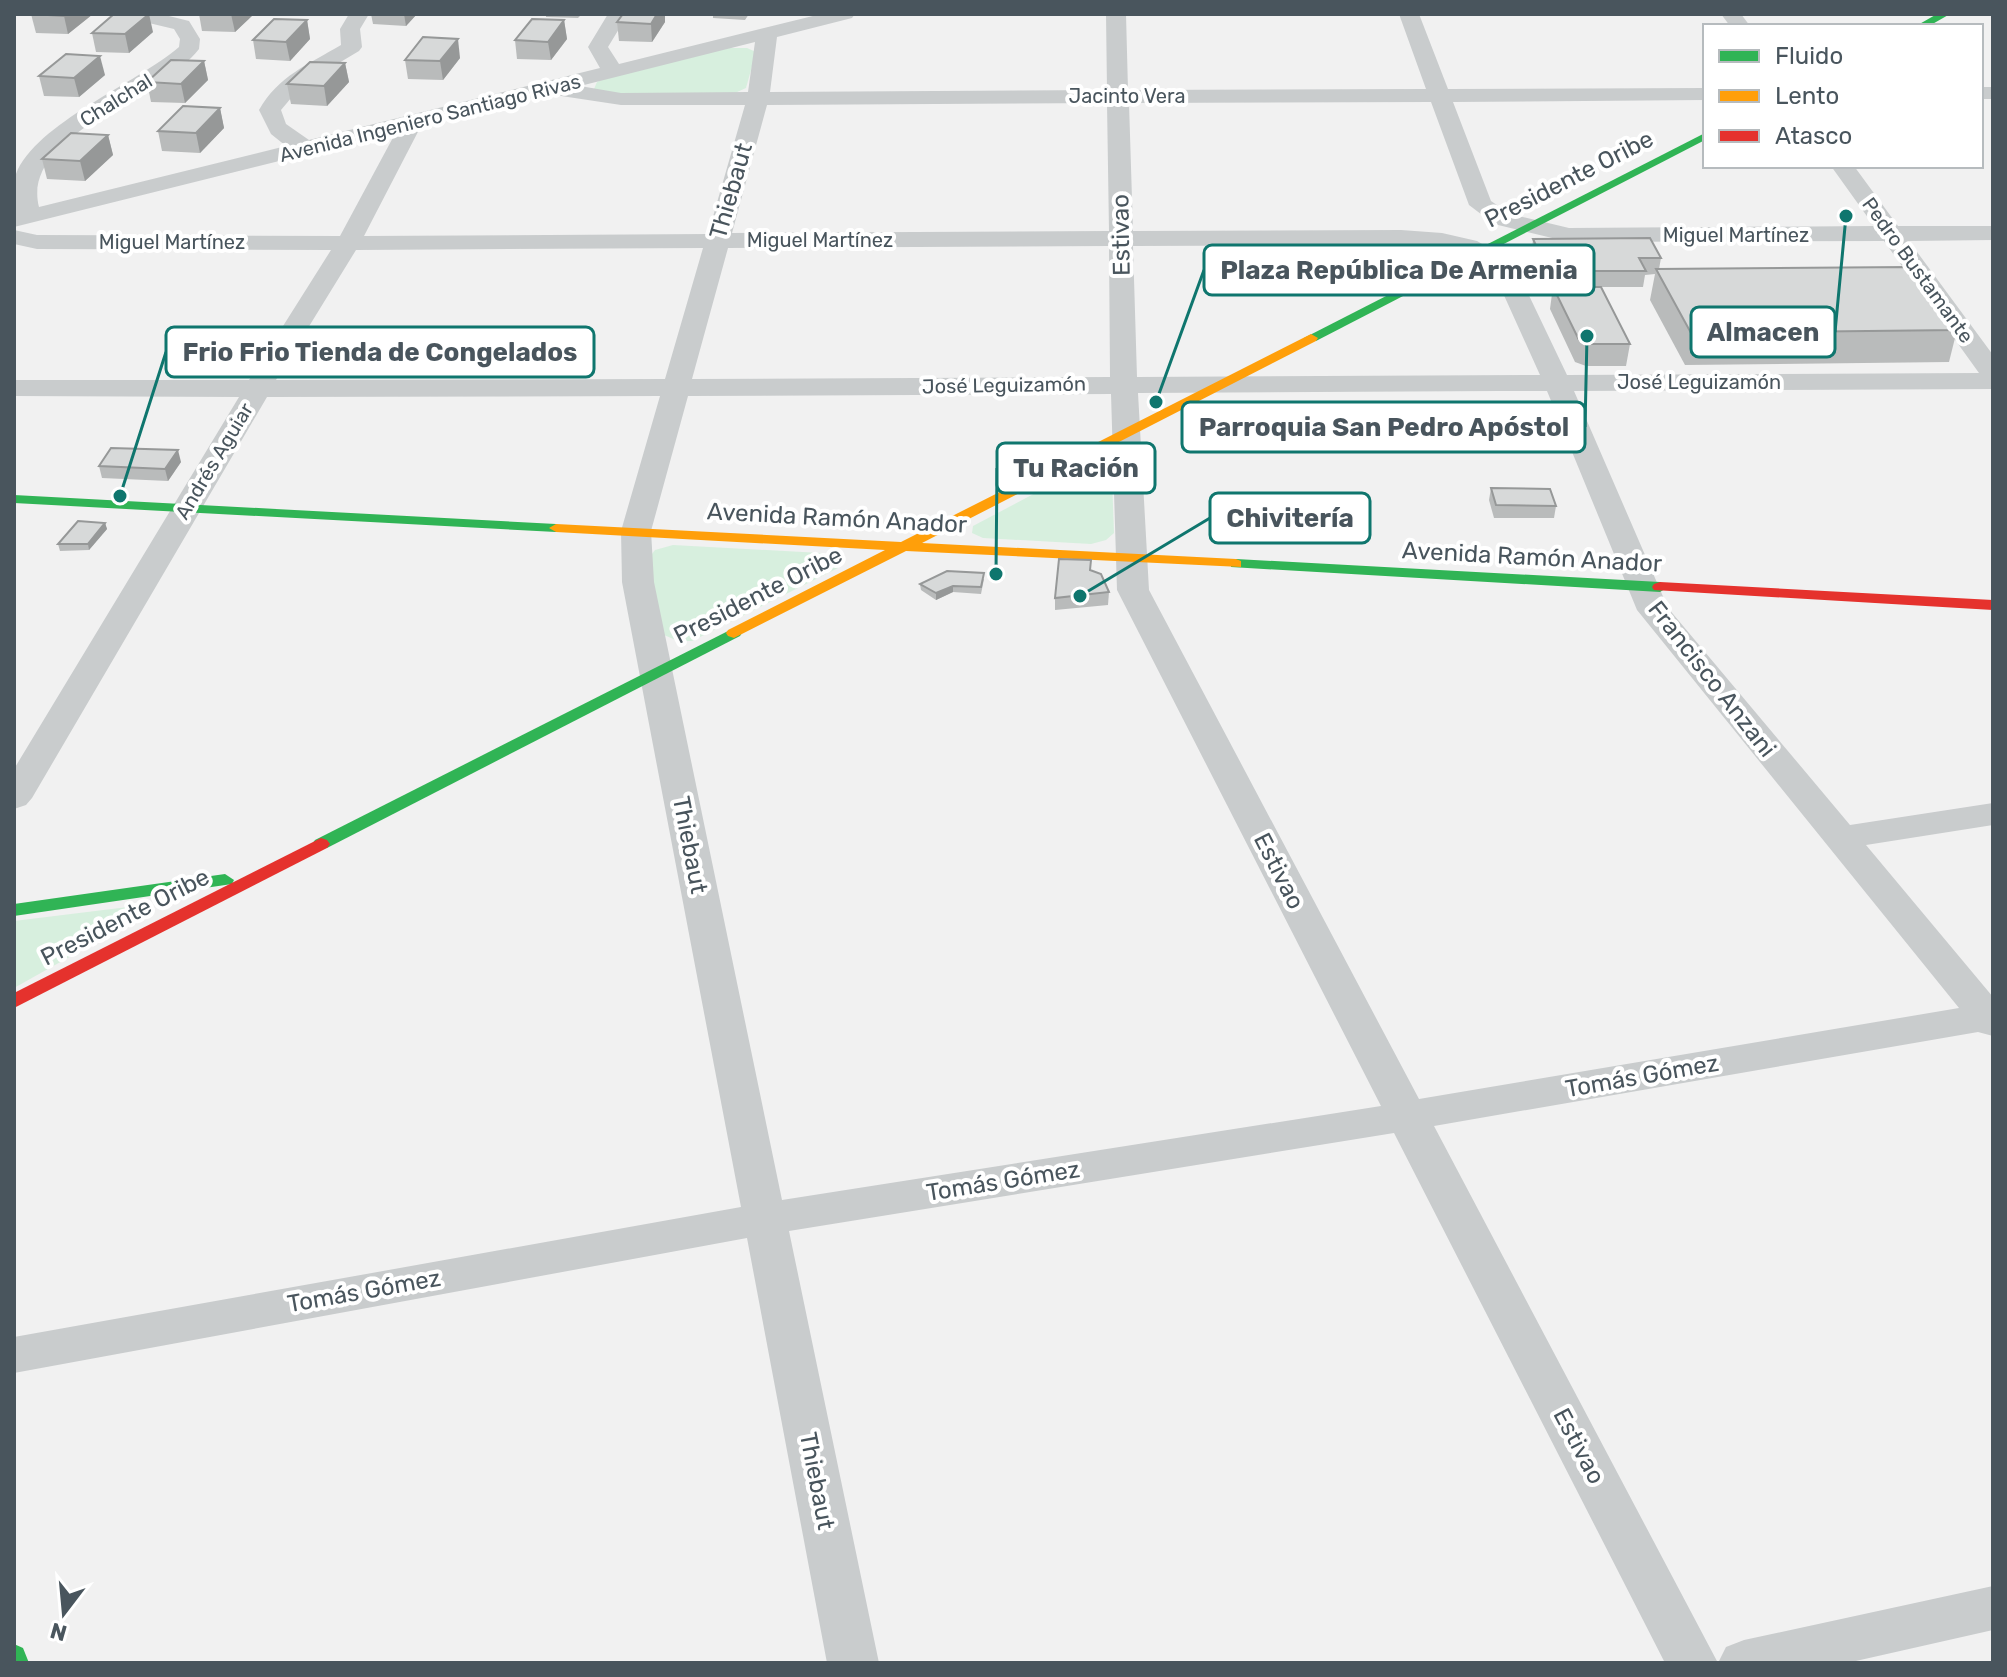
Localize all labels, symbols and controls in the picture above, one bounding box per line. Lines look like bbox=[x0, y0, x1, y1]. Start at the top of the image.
legend bbox=[1703, 24, 1983, 168]
text: Fluido bbox=[1775, 42, 1843, 70]
street label: Chalchal bbox=[75, 68, 157, 132]
street label: Avenida Ingeniero Santiago Rivas bbox=[277, 69, 583, 167]
text: Lento bbox=[1775, 82, 1839, 110]
street label: Jacinto Vera bbox=[1069, 84, 1185, 108]
text: Atasco bbox=[1775, 122, 1852, 150]
street label: Presidente Oribe bbox=[1480, 124, 1658, 234]
street label: Thiebaut bbox=[704, 140, 758, 242]
street label: Pedro Bustamante bbox=[1857, 193, 1979, 347]
street label: Estivao bbox=[1106, 194, 1136, 276]
street label: Miguel Martínez bbox=[1663, 223, 1809, 247]
street label: Miguel Martínez bbox=[747, 228, 893, 252]
street label: Miguel Martínez bbox=[99, 230, 245, 254]
callout: Plaza República De Armenia bbox=[1204, 245, 1594, 295]
text: Plaza República De Armenia bbox=[1220, 255, 1578, 286]
callout: Almacen bbox=[1691, 307, 1835, 357]
text: Almacen bbox=[1707, 317, 1819, 348]
callout: Frio Frio Tienda de Congelados bbox=[166, 327, 594, 377]
text: Frio Frio Tienda de Congelados bbox=[182, 337, 578, 368]
street label: José Leguizamón bbox=[1617, 370, 1781, 394]
street label: José Leguizamón bbox=[922, 372, 1086, 398]
street label: Andrés Aguiar bbox=[170, 398, 258, 523]
callout: Parroquia San Pedro Apóstol bbox=[1182, 402, 1585, 452]
text: Parroquia San Pedro Apóstol bbox=[1199, 412, 1569, 443]
callout: Tu Ración bbox=[997, 443, 1155, 493]
text: Tu Ración bbox=[1013, 453, 1139, 484]
callout: Chivitería bbox=[1210, 493, 1370, 543]
street label: Avenida Ramón Anador bbox=[706, 497, 968, 539]
text: Chivitería bbox=[1226, 503, 1354, 534]
street label: Avenida Ramón Anador bbox=[1401, 536, 1663, 578]
street label: Presidente Oribe bbox=[669, 540, 847, 650]
street label: Francisco Anzani bbox=[1642, 595, 1782, 763]
street label: Thiebaut bbox=[667, 794, 713, 896]
street label: Estivao bbox=[1248, 828, 1310, 914]
street label: Presidente Oribe bbox=[36, 862, 214, 972]
street label: Tomás Gómez bbox=[1563, 1049, 1721, 1103]
street label: Tomás Gómez bbox=[924, 1155, 1082, 1207]
street label: Tomás Gómez bbox=[285, 1264, 443, 1318]
street label: Estivao bbox=[1547, 1403, 1611, 1489]
street label: Thiebaut bbox=[794, 1430, 840, 1532]
north arrow bbox=[24, 1573, 104, 1653]
text: N bbox=[47, 1617, 70, 1647]

